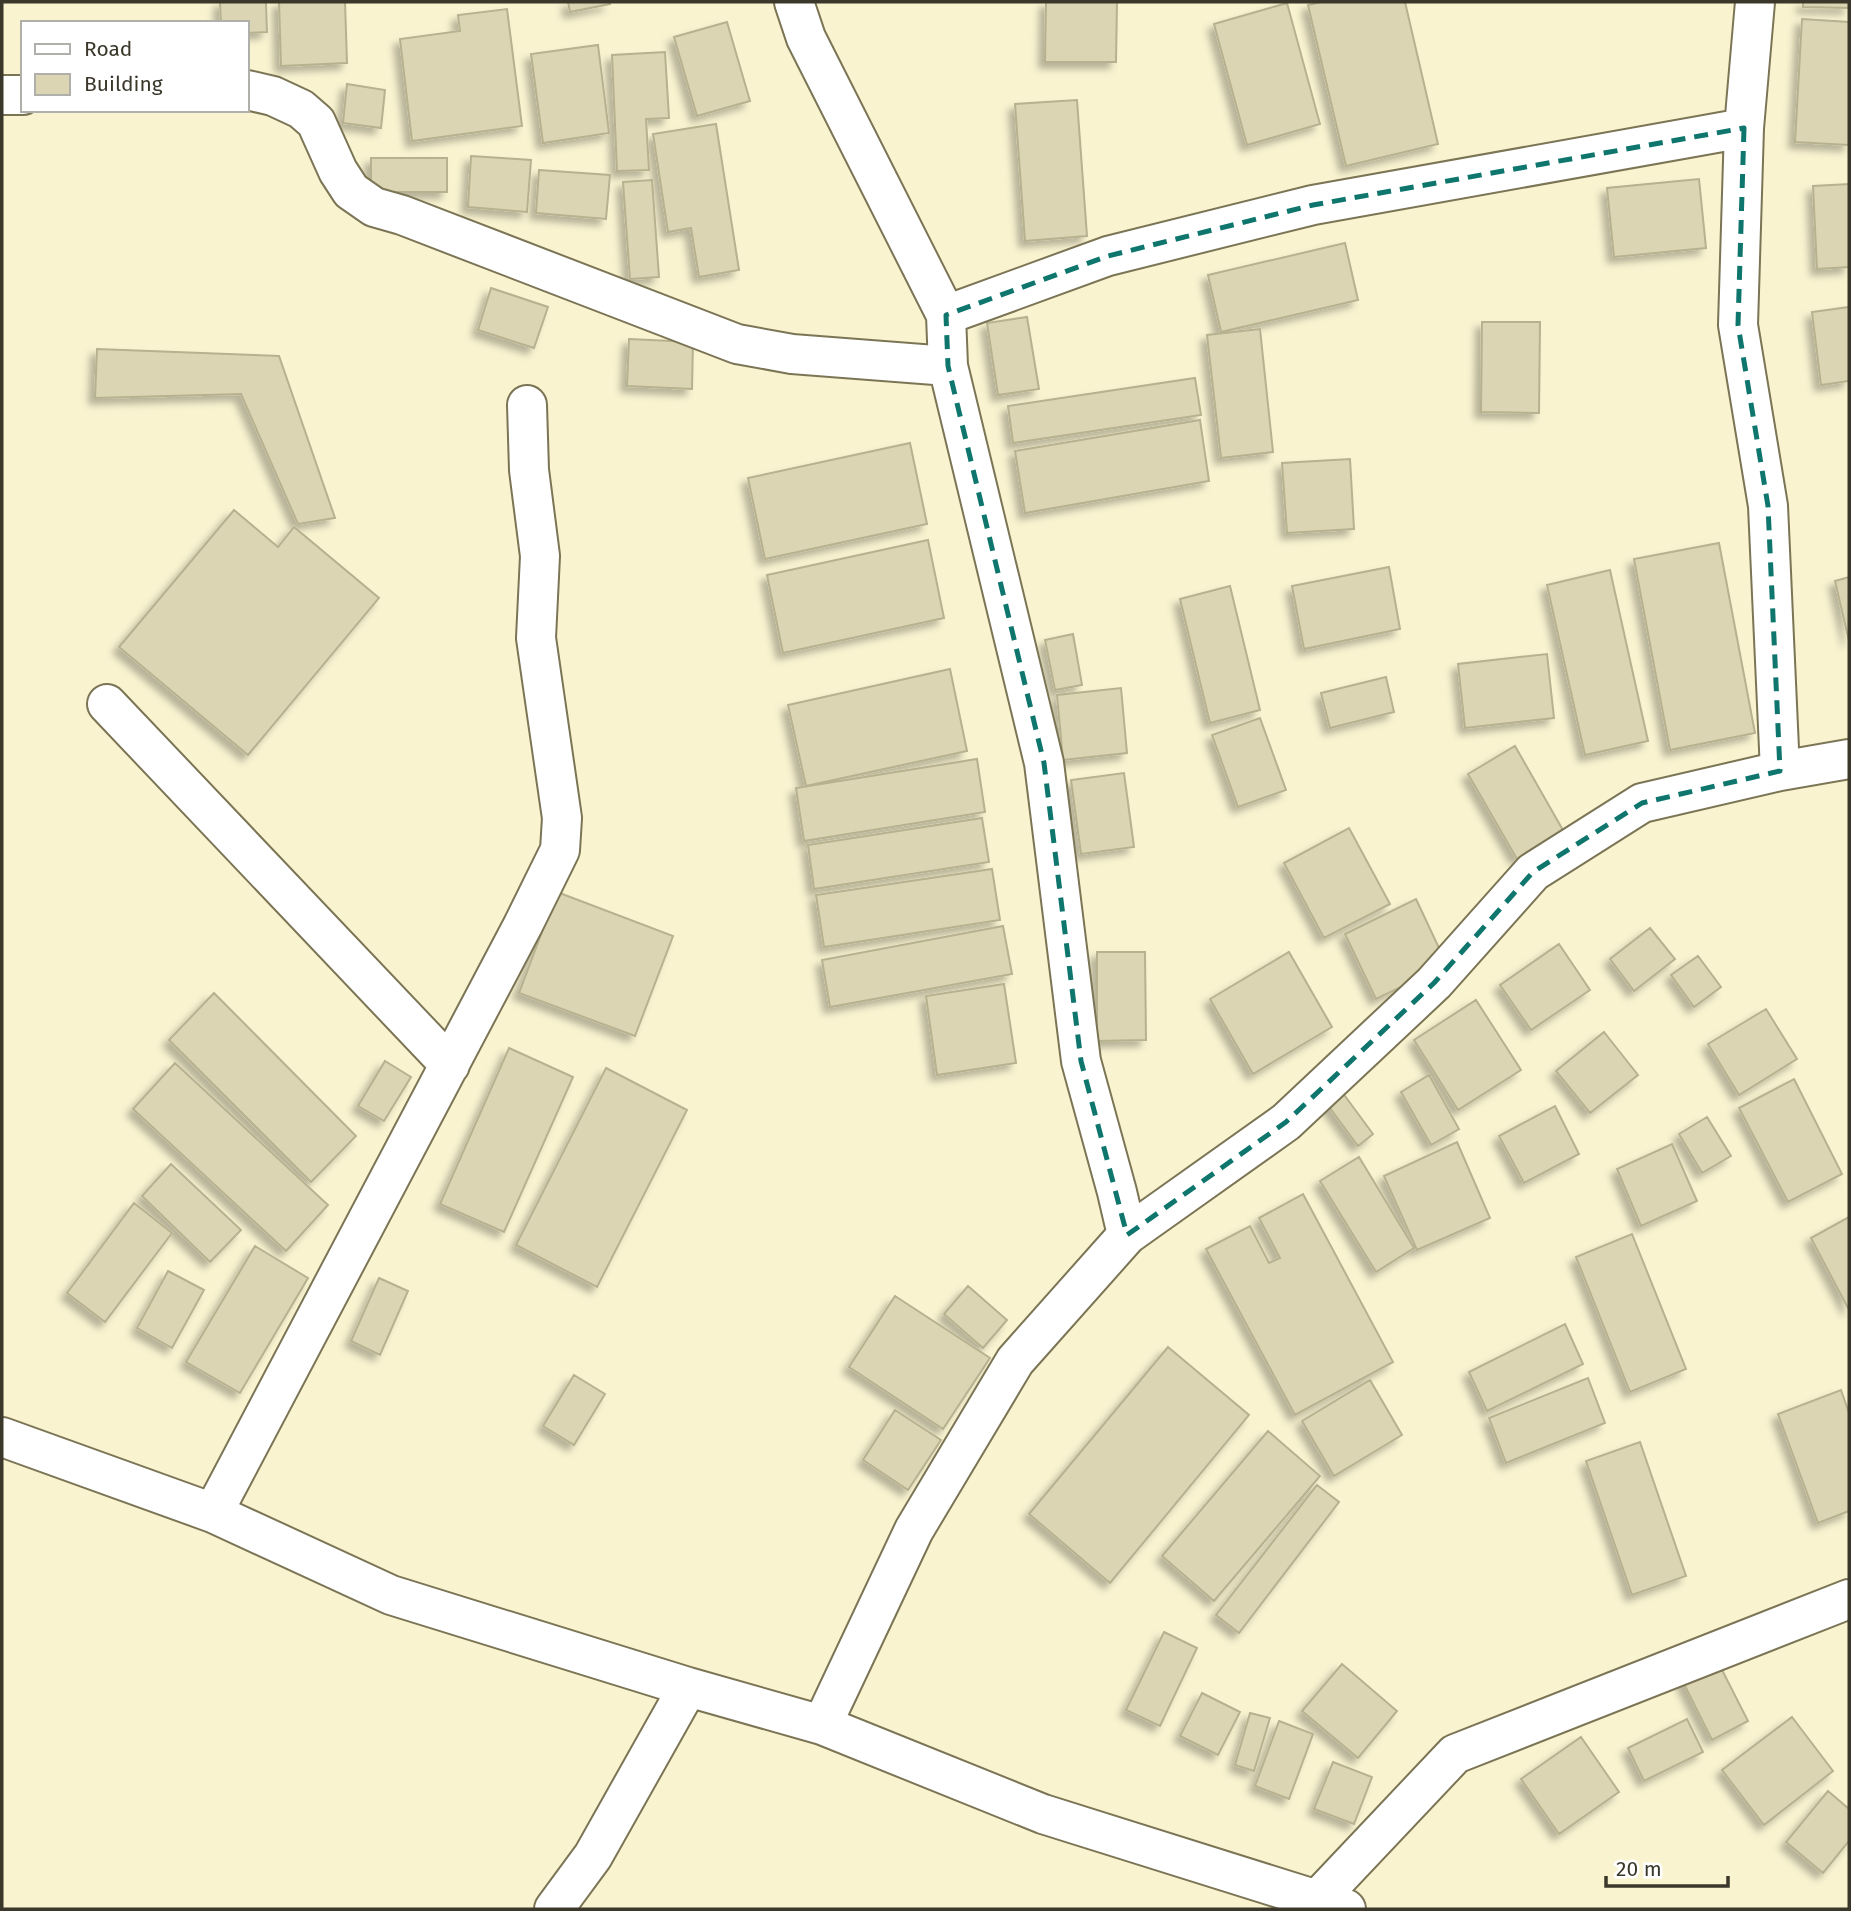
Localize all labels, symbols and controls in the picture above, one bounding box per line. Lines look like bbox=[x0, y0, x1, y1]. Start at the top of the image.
legend bbox=[21, 21, 248, 112]
text: Road bbox=[84, 36, 132, 62]
text: Building bbox=[84, 71, 163, 97]
scale bar bbox=[1606, 1844, 1728, 1888]
text: 20 m bbox=[1616, 1856, 1662, 1882]

